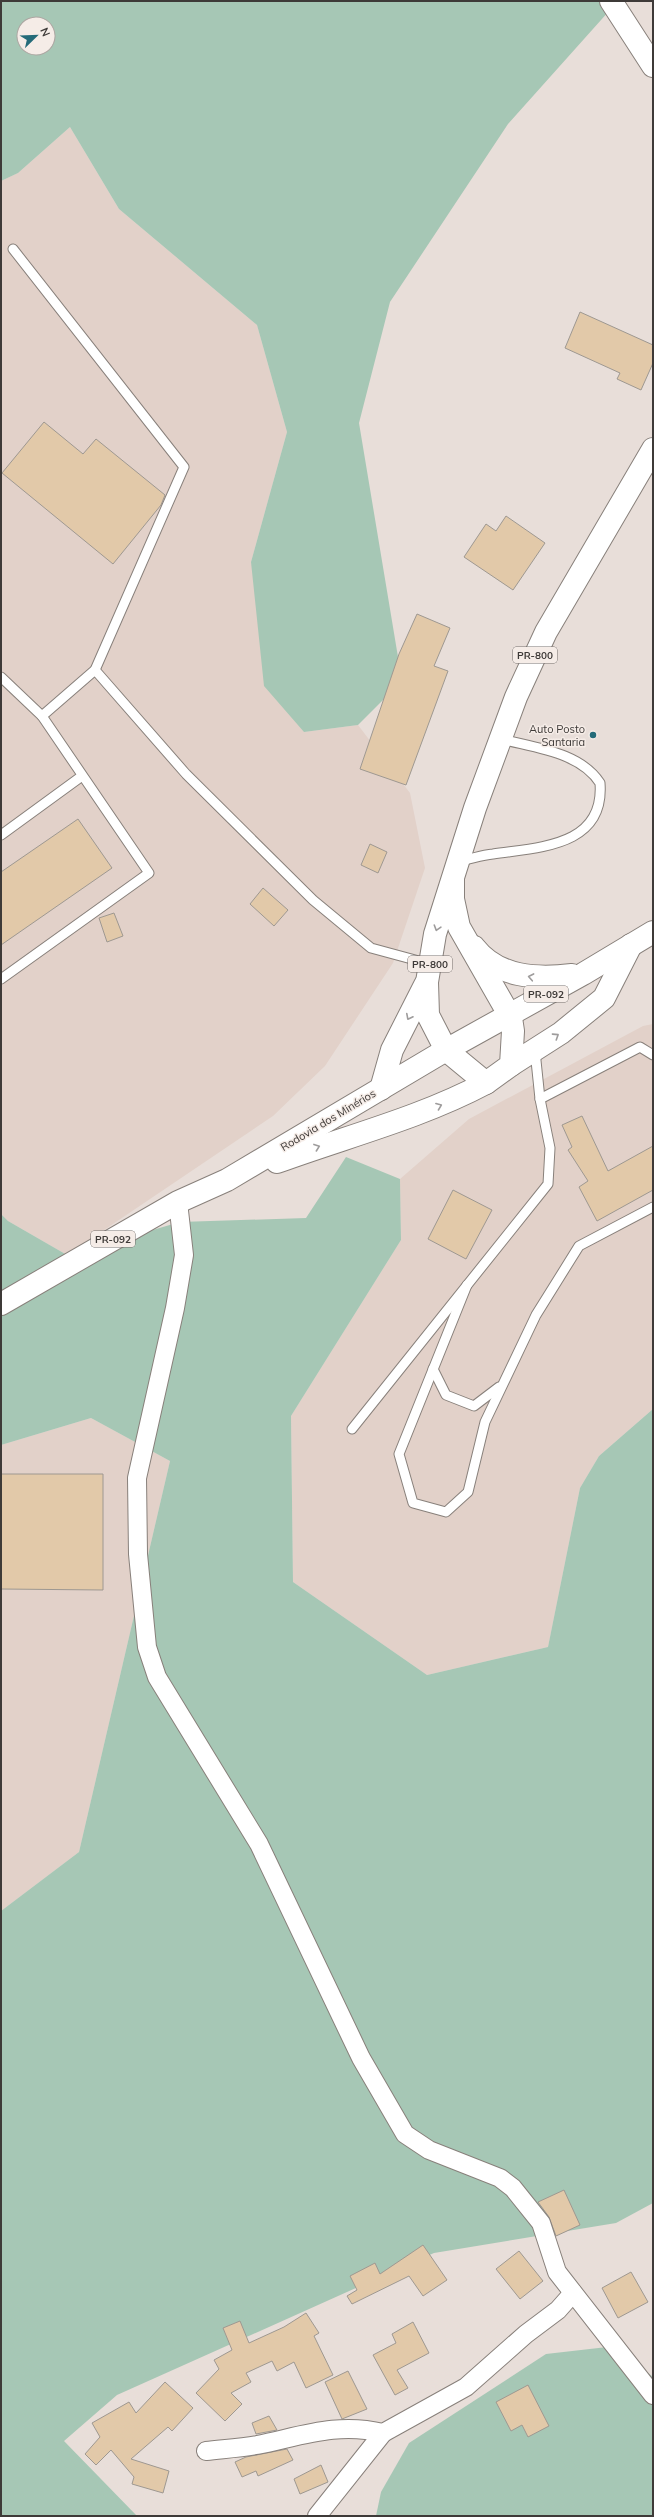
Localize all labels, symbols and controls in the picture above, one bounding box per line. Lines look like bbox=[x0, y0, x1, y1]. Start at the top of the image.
north arrow bbox=[16, 16, 56, 56]
text: N bbox=[37, 26, 53, 39]
road number: PR-800 bbox=[513, 647, 557, 663]
place label: Auto Posto Santaria bbox=[529, 722, 585, 749]
marker: Auto Posto Santaria bbox=[588, 730, 598, 740]
one-way arrow bbox=[433, 925, 442, 932]
road number: PR-800 bbox=[408, 956, 452, 972]
one-way arrow bbox=[528, 973, 534, 981]
road number: PR-092 bbox=[524, 986, 568, 1002]
one-way arrow bbox=[407, 1012, 414, 1020]
one-way arrow bbox=[551, 1034, 558, 1041]
street label: Rodovia dos Minérios bbox=[278, 1086, 378, 1154]
one-way arrow bbox=[436, 1102, 443, 1110]
one-way arrow bbox=[313, 1144, 320, 1152]
road number: PR-092 bbox=[91, 1231, 135, 1247]

